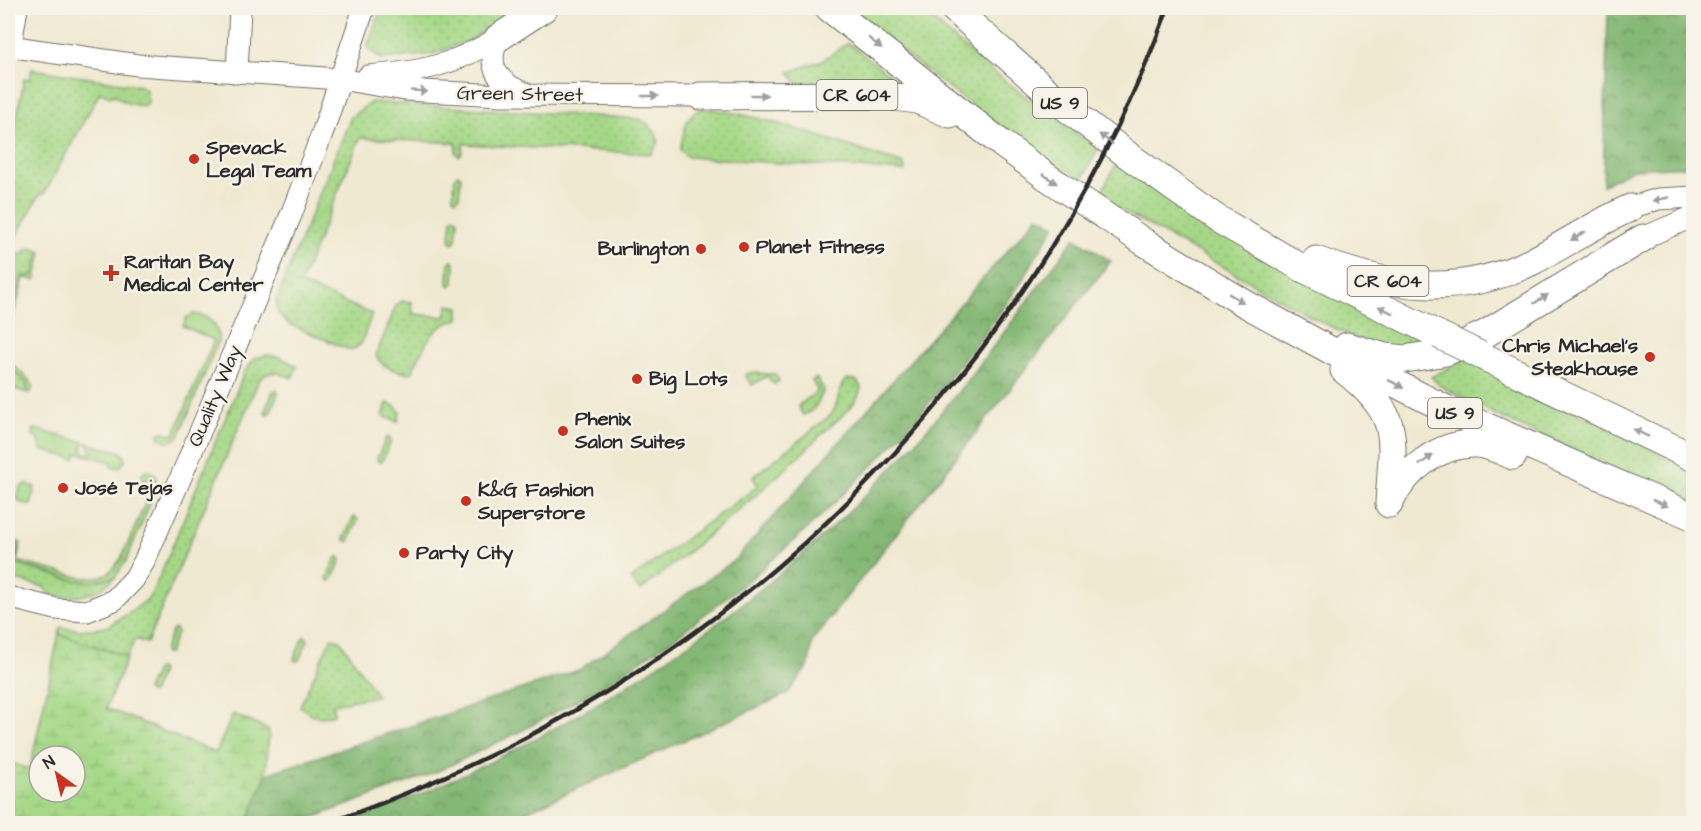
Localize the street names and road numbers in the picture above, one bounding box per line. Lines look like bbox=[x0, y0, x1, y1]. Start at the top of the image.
street label: Green Street bbox=[457, 79, 583, 109]
road number: CR 604 bbox=[816, 80, 898, 110]
road number: US 9 bbox=[1033, 88, 1087, 118]
road number: CR 604 bbox=[1348, 266, 1428, 296]
street label: Quality Way bbox=[181, 341, 250, 451]
road number: US 9 bbox=[1428, 398, 1482, 428]

